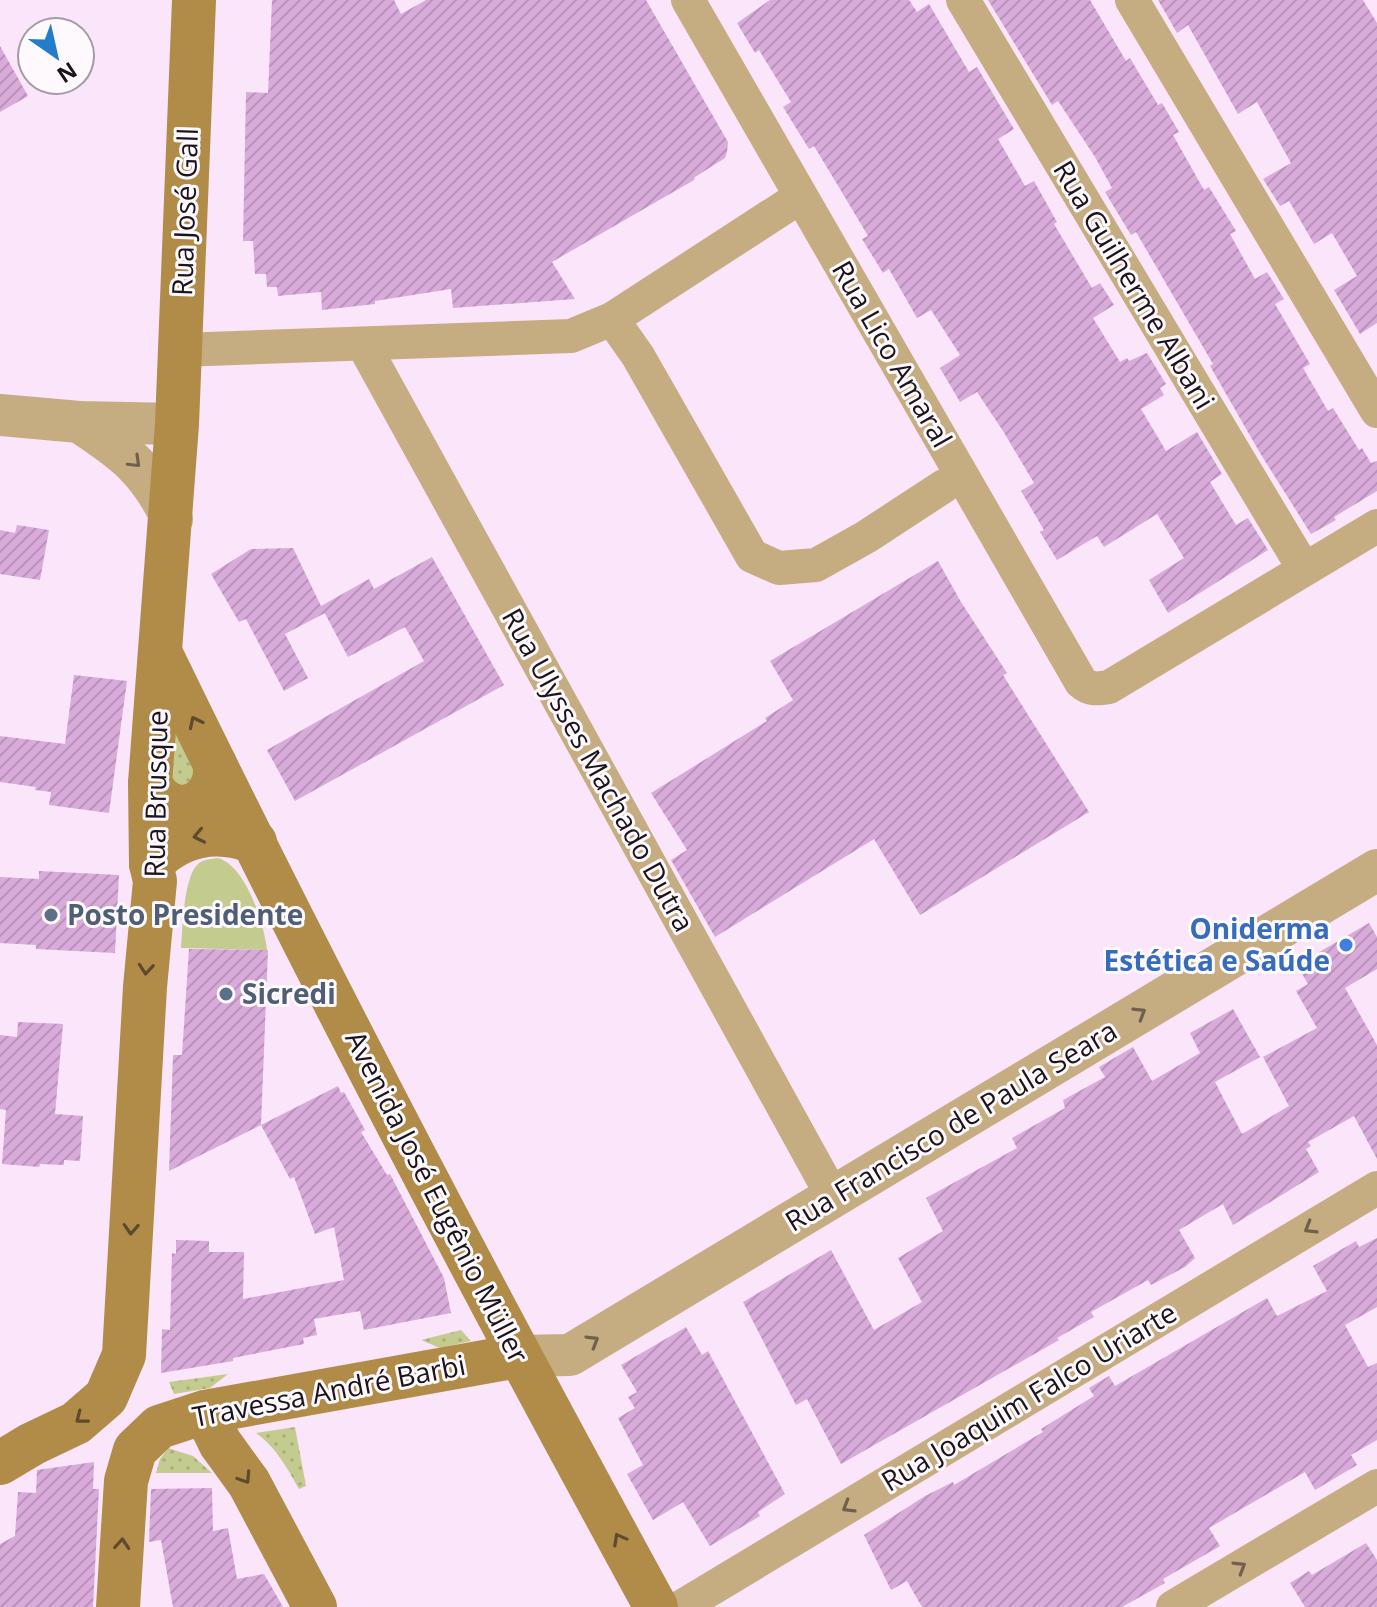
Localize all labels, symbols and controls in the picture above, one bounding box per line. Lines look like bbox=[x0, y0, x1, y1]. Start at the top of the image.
north arrow bbox=[16, 16, 96, 96]
text: N bbox=[52, 56, 84, 91]
street label: Rua José Gall bbox=[162, 127, 206, 297]
street label: Rua Guilherme Albani bbox=[1045, 153, 1224, 416]
street label: Rua Lico Amaral bbox=[824, 253, 962, 454]
one-way arrow bbox=[125, 453, 140, 467]
street label: Rua Ulysses Machado Dutra bbox=[494, 601, 704, 938]
street label: Rua Brusque bbox=[135, 710, 175, 878]
one-way arrow bbox=[189, 716, 205, 731]
one-way arrow bbox=[193, 827, 207, 844]
place label: Posto Presidente bbox=[67, 895, 303, 933]
marker: Posto Presidente bbox=[42, 906, 60, 924]
place label: Oniderma Estética e Saúde bbox=[1104, 909, 1330, 979]
marker: Oniderma Estética e Saúde bbox=[1337, 936, 1355, 954]
one-way arrow bbox=[138, 963, 155, 976]
place label: Sicredi bbox=[242, 974, 336, 1012]
marker: Sicredi bbox=[217, 985, 235, 1003]
one-way arrow bbox=[1131, 1007, 1146, 1022]
street label: Rua Francisco de Paula Seara bbox=[778, 1011, 1123, 1239]
street label: Avenida José Eugênio Müller bbox=[337, 1024, 539, 1370]
one-way arrow bbox=[1304, 1218, 1319, 1234]
one-way arrow bbox=[123, 1223, 140, 1236]
street label: Rua Joaquim Falco Uriarte bbox=[874, 1293, 1183, 1499]
one-way arrow bbox=[584, 1335, 599, 1351]
street label: Travessa André Barbi bbox=[189, 1345, 469, 1435]
one-way arrow bbox=[75, 1408, 90, 1422]
one-way arrow bbox=[235, 1470, 250, 1484]
one-way arrow bbox=[842, 1497, 857, 1512]
one-way arrow bbox=[613, 1532, 628, 1547]
one-way arrow bbox=[113, 1537, 130, 1550]
one-way arrow bbox=[1231, 1561, 1246, 1577]

